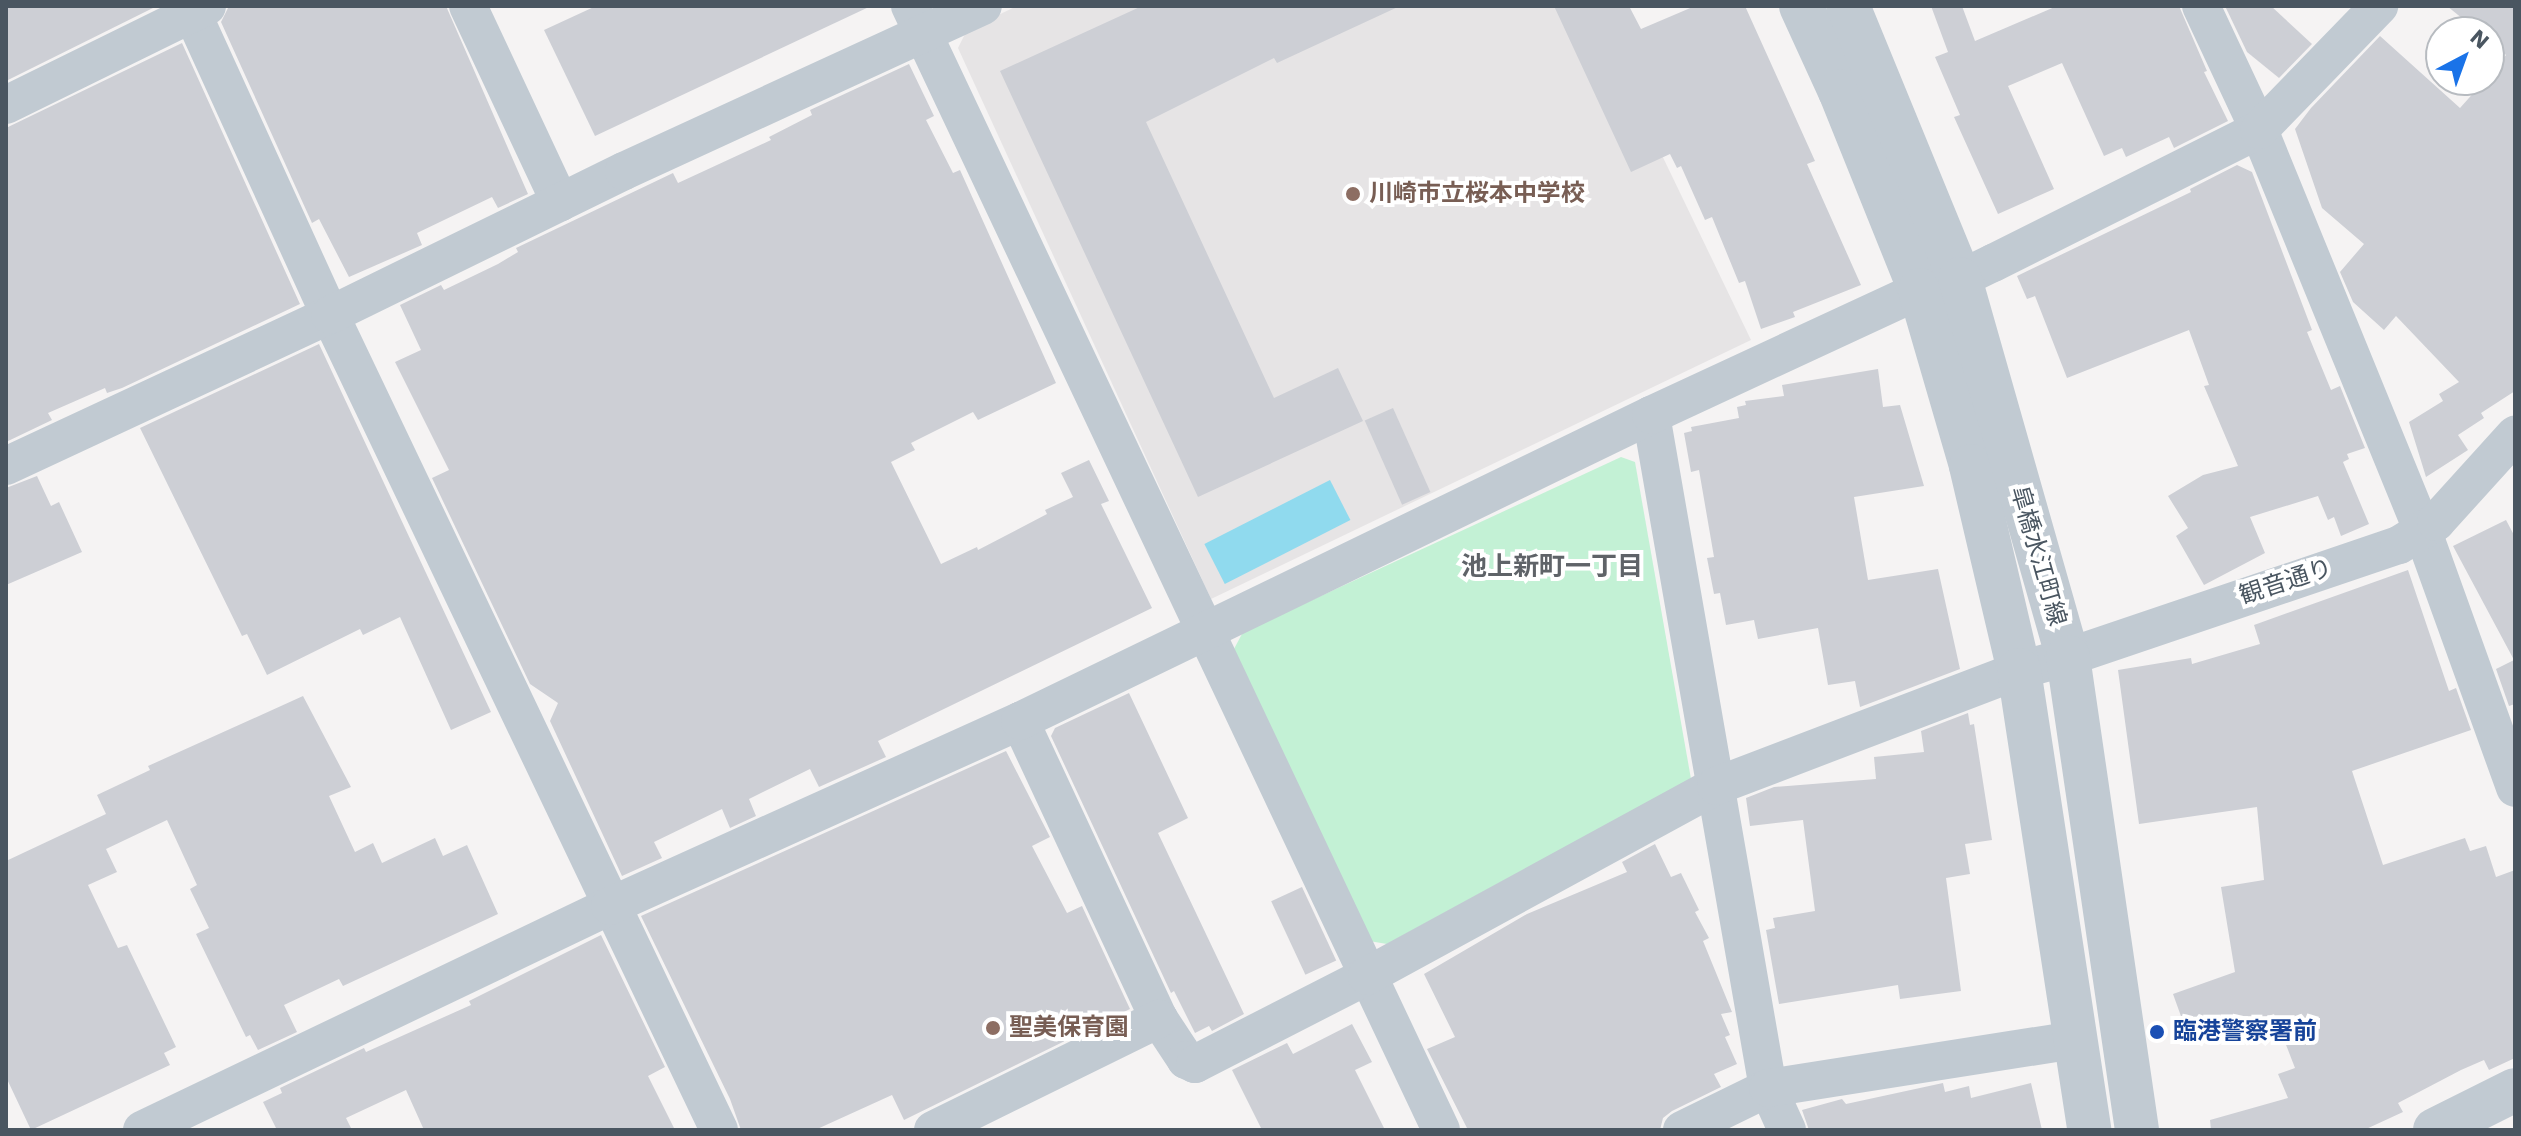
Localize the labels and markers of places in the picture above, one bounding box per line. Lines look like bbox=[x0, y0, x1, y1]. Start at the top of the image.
place label: 川崎市立桜本中学校 bbox=[1369, 180, 1585, 208]
marker: 川崎市立桜本中学校 bbox=[1344, 185, 1362, 203]
place label: 聖美保育園 bbox=[1009, 1014, 1129, 1042]
place label: 臨港警察署前 bbox=[2173, 1018, 2317, 1046]
marker: 聖美保育園 bbox=[984, 1019, 1002, 1037]
marker: 臨港警察署前 bbox=[2148, 1023, 2166, 1041]

